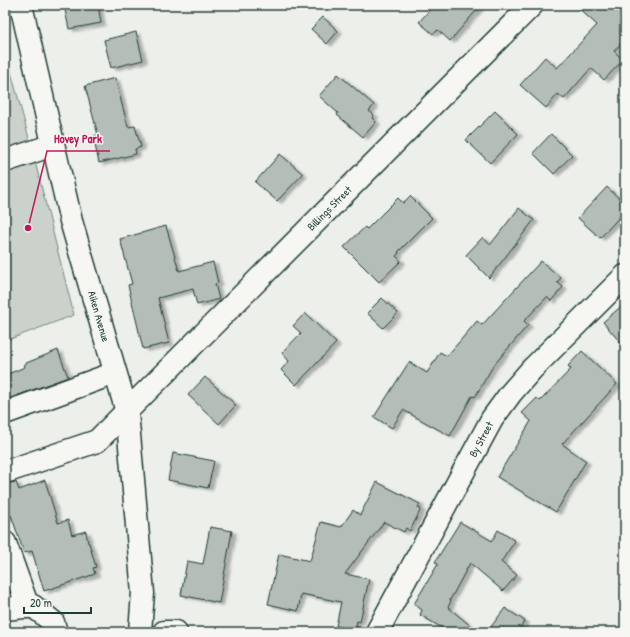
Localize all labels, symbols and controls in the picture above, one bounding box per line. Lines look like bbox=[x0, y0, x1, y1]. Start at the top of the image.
callout: Hovey Park bbox=[47, 127, 110, 151]
text: Hovey Park bbox=[54, 130, 102, 148]
street label: Billings Street bbox=[304, 183, 355, 233]
street label: Aiken Avenue bbox=[85, 289, 113, 344]
street label: By Street bbox=[466, 419, 496, 460]
scale bar bbox=[24, 589, 91, 615]
text: 20 m bbox=[30, 594, 52, 611]

